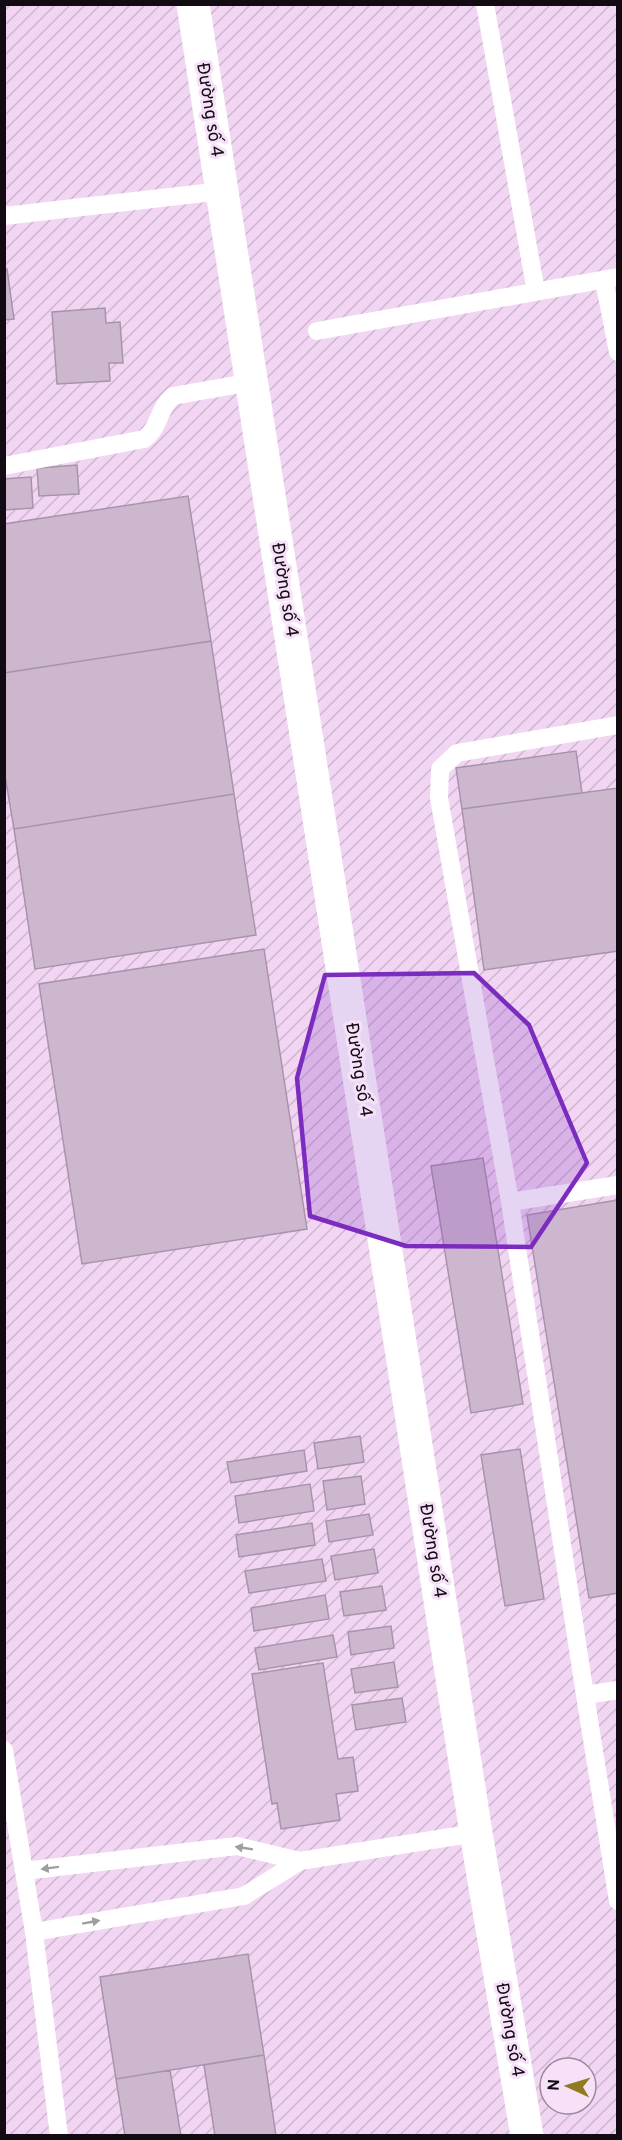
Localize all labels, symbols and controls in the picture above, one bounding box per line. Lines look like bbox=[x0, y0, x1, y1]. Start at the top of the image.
street label: Đường số 4 bbox=[190, 61, 229, 159]
street label: Đường số 4 bbox=[265, 541, 304, 639]
street label: Đường số 4 bbox=[339, 1021, 378, 1119]
street label: Đường số 4 bbox=[413, 1502, 452, 1600]
one-way arrow bbox=[234, 1844, 253, 1853]
one-way arrow bbox=[40, 1863, 59, 1873]
one-way arrow bbox=[82, 1917, 101, 1926]
street label: Đường số 4 bbox=[489, 1981, 530, 2079]
north arrow bbox=[538, 2056, 598, 2116]
text: N bbox=[545, 2079, 565, 2092]

